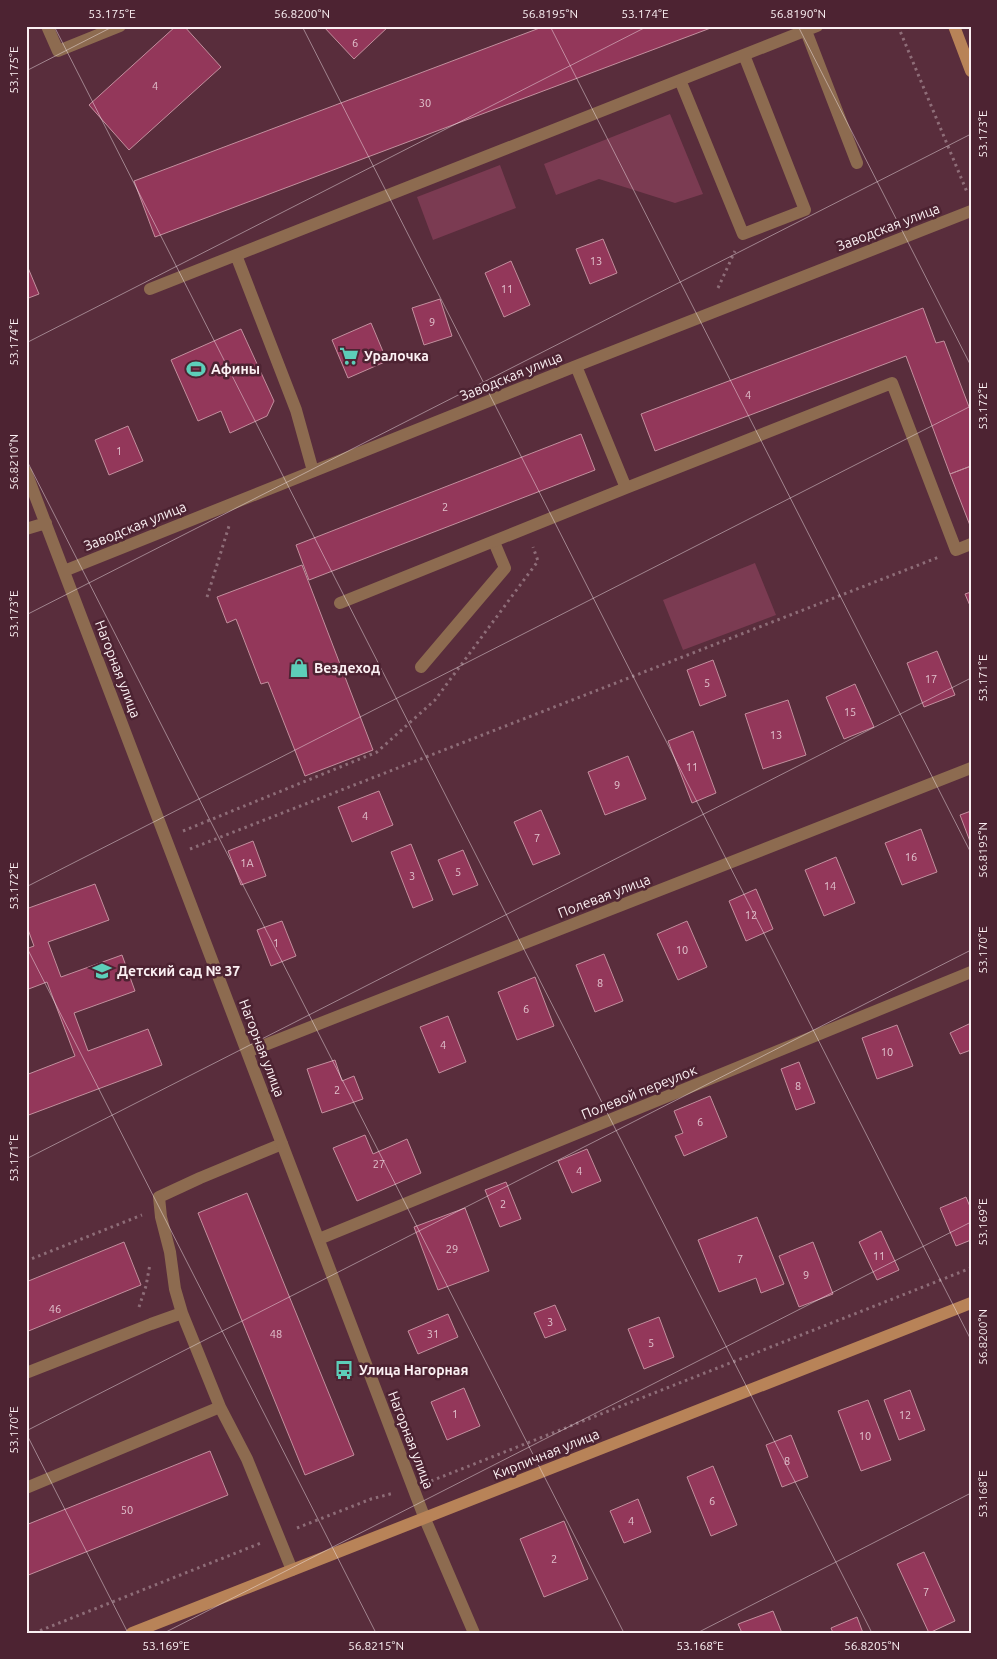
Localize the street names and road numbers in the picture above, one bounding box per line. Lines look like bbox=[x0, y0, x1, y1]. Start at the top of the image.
street label: Заводская улица bbox=[834, 200, 942, 254]
street label: Заводская улица bbox=[457, 348, 565, 404]
street label: Заводская улица bbox=[81, 498, 189, 554]
street label: Нагорная улица bbox=[92, 618, 144, 720]
street label: Полевая улица bbox=[556, 871, 652, 921]
street label: Нагорная улица bbox=[236, 997, 288, 1099]
street label: Полевой переулок bbox=[579, 1062, 699, 1122]
street label: Нагорная улица bbox=[385, 1389, 437, 1491]
street label: Кирпичная улица bbox=[491, 1425, 601, 1483]

